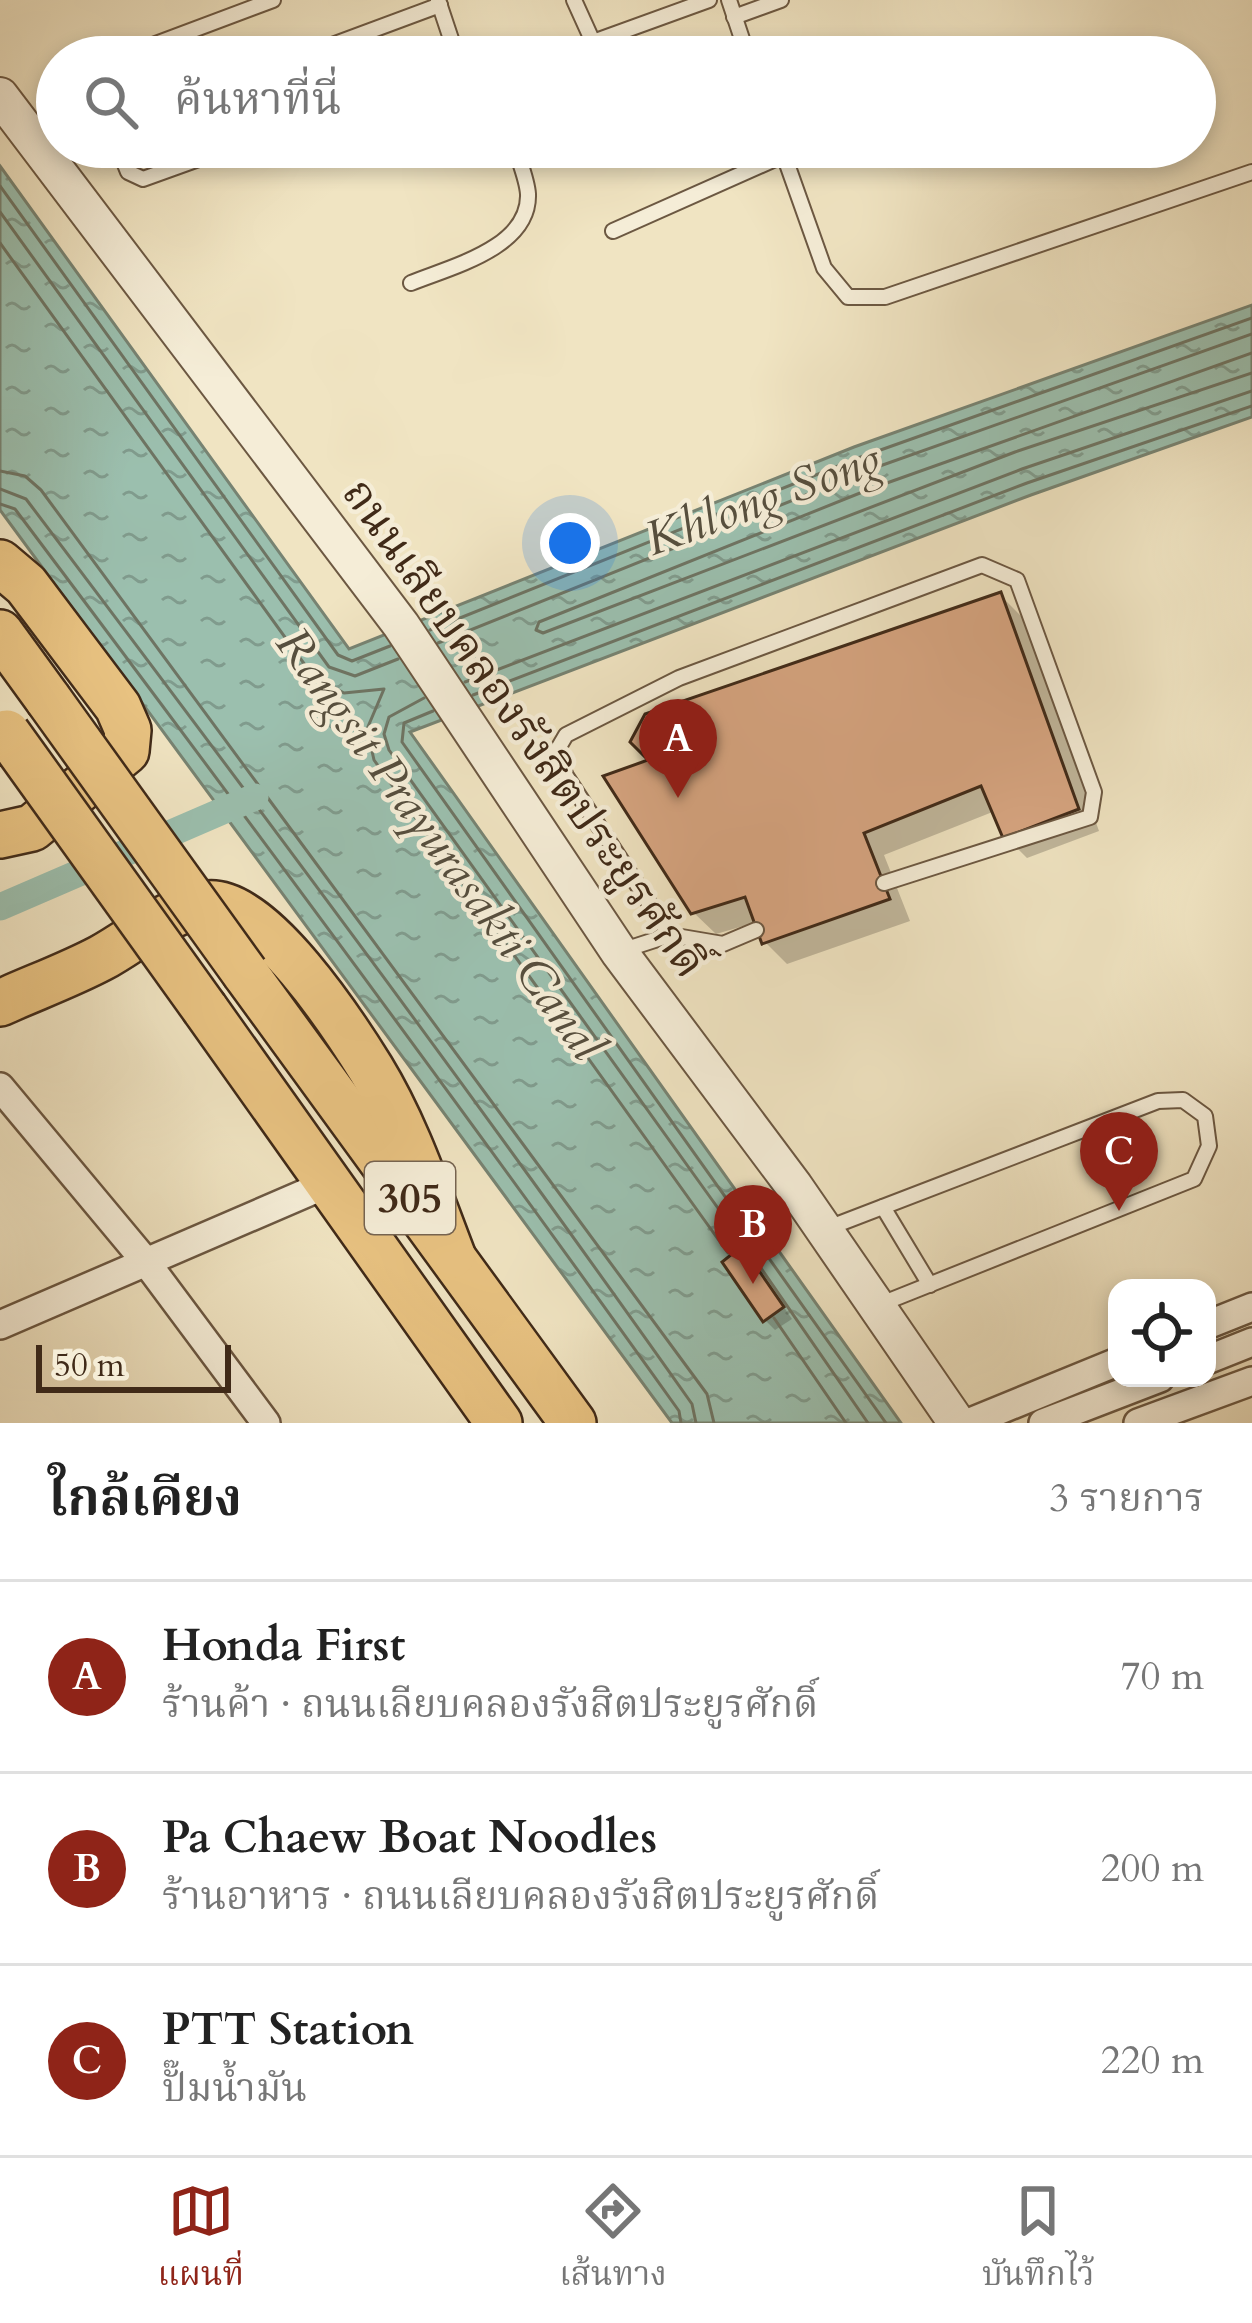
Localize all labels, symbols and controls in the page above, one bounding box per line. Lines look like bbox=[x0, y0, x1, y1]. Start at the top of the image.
search box bbox=[36, 36, 1216, 168]
icon: search bbox=[78, 69, 144, 135]
text: ค้นหาที่นี่ bbox=[174, 69, 342, 130]
water label: Khlong Song bbox=[636, 426, 891, 572]
street label: ถนนเลียบคลองรังสิตประยูรศักดิ์ bbox=[328, 465, 723, 991]
your location bbox=[540, 513, 600, 573]
water label: Rangsit Prayurasakti Canal bbox=[261, 614, 620, 1075]
pin: A bbox=[639, 699, 717, 798]
pin: C bbox=[1080, 1112, 1158, 1211]
road number: 305 bbox=[365, 1162, 455, 1234]
pin: B bbox=[714, 1185, 792, 1284]
map controls bbox=[1108, 1279, 1216, 1387]
button: locate bbox=[1108, 1279, 1216, 1387]
scale bar bbox=[36, 1339, 231, 1392]
text: 50 m bbox=[54, 1343, 125, 1388]
text: ใกล้เคียง bbox=[48, 1464, 242, 1534]
text: 3 รายการ bbox=[1049, 1472, 1204, 1525]
text: Honda First bbox=[162, 1615, 405, 1676]
text: A bbox=[72, 1650, 102, 1703]
text: 70 m bbox=[1121, 1650, 1204, 1703]
text: ร้านค้า · ถนนเลียบคลองรังสิตประยูรศักดิ์ bbox=[162, 1678, 818, 1731]
text: Pa Chaew Boat Noodles bbox=[162, 1807, 657, 1868]
text: B bbox=[73, 1842, 101, 1895]
text: 200 m bbox=[1101, 1842, 1204, 1895]
text: ร้านอาหาร · ถนนเลียบคลองรังสิตประยูรศักดิ์ bbox=[162, 1870, 879, 1923]
text: PTT Station bbox=[162, 1999, 414, 2060]
text: C bbox=[72, 2034, 102, 2087]
text: 220 m bbox=[1101, 2034, 1204, 2087]
text: ปั๊มน้ำมัน bbox=[162, 2062, 307, 2115]
tab: แผนที่ bbox=[158, 2178, 244, 2303]
tab: เส้นทาง bbox=[559, 2178, 667, 2303]
tab: บันทึกไว้ bbox=[982, 2178, 1094, 2303]

